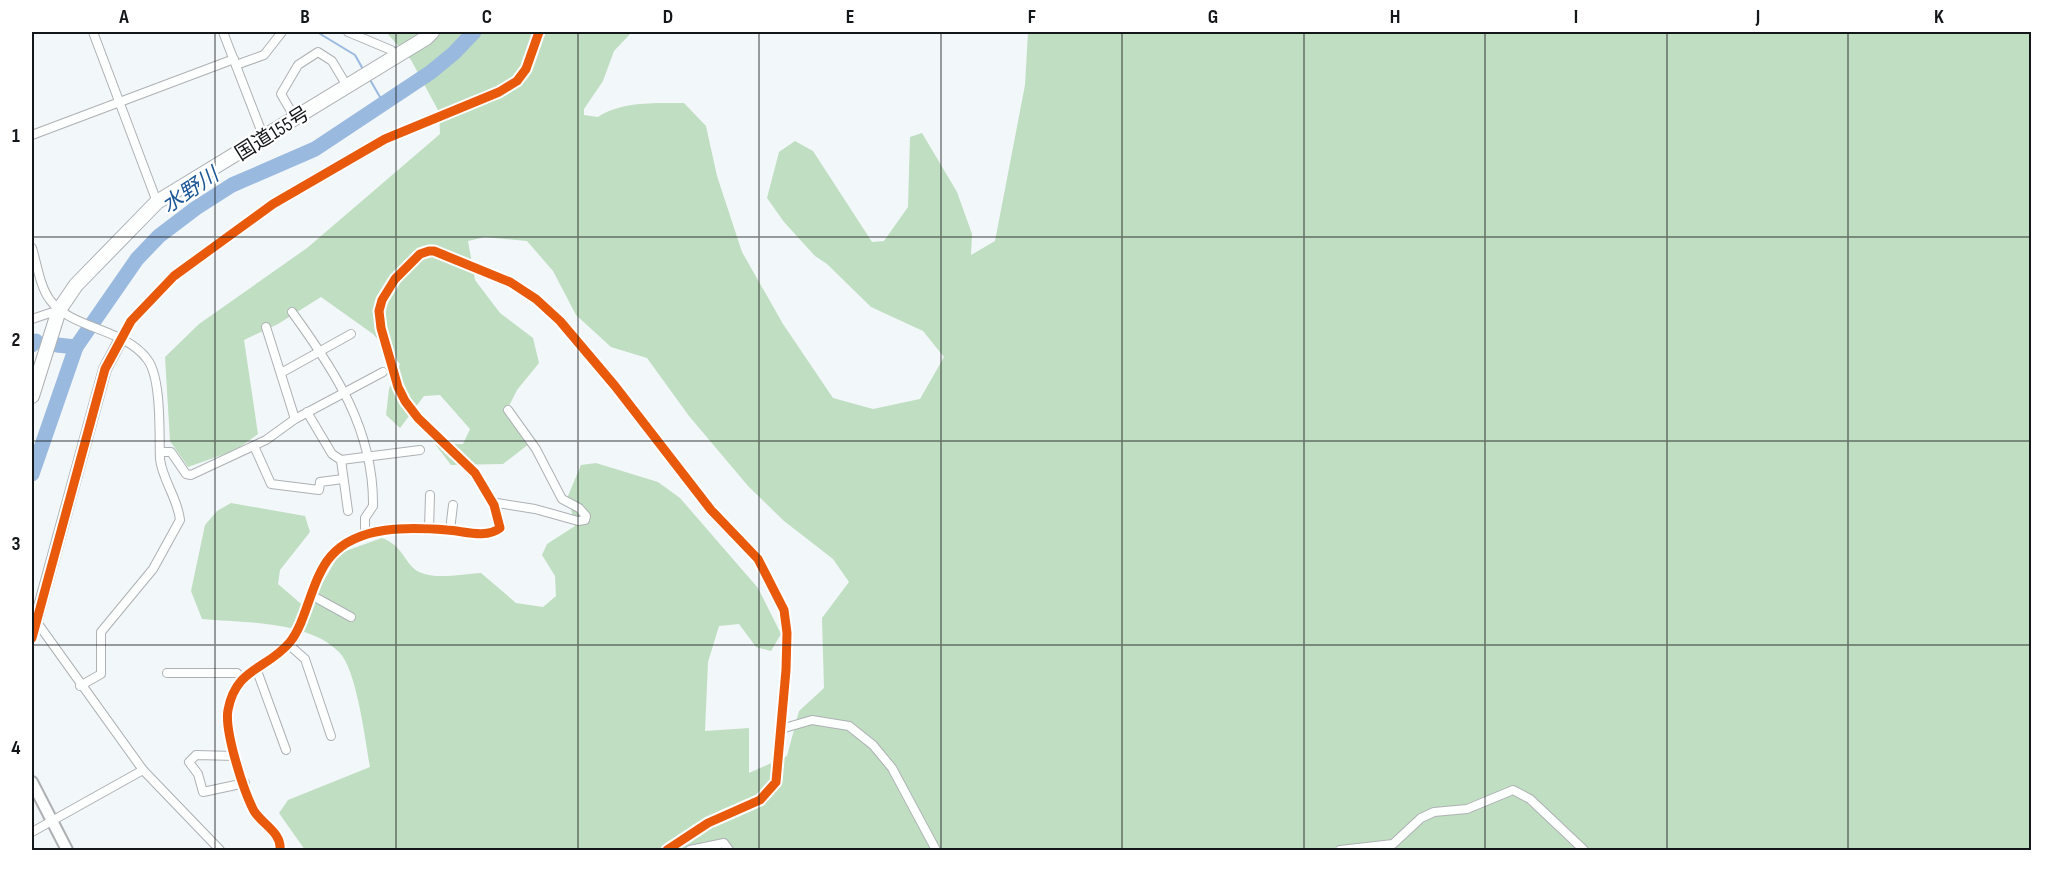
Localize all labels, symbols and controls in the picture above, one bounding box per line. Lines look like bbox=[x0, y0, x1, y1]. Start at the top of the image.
text: A bbox=[118, 5, 129, 29]
text: B bbox=[300, 5, 310, 29]
text: C bbox=[482, 5, 492, 29]
text: D bbox=[663, 5, 673, 29]
text: E bbox=[846, 5, 854, 29]
text: F bbox=[1028, 5, 1036, 29]
text: G bbox=[1208, 5, 1218, 29]
text: H bbox=[1390, 5, 1400, 29]
text: I bbox=[1574, 5, 1578, 29]
text: J bbox=[1755, 5, 1760, 29]
text: K bbox=[1934, 5, 1944, 29]
street label: 国道155号 bbox=[231, 102, 314, 166]
text: 1 bbox=[12, 124, 20, 148]
water label: 水野川 bbox=[157, 161, 225, 218]
text: 2 bbox=[12, 328, 20, 352]
text: 3 bbox=[12, 532, 21, 556]
text: 4 bbox=[11, 736, 21, 760]

